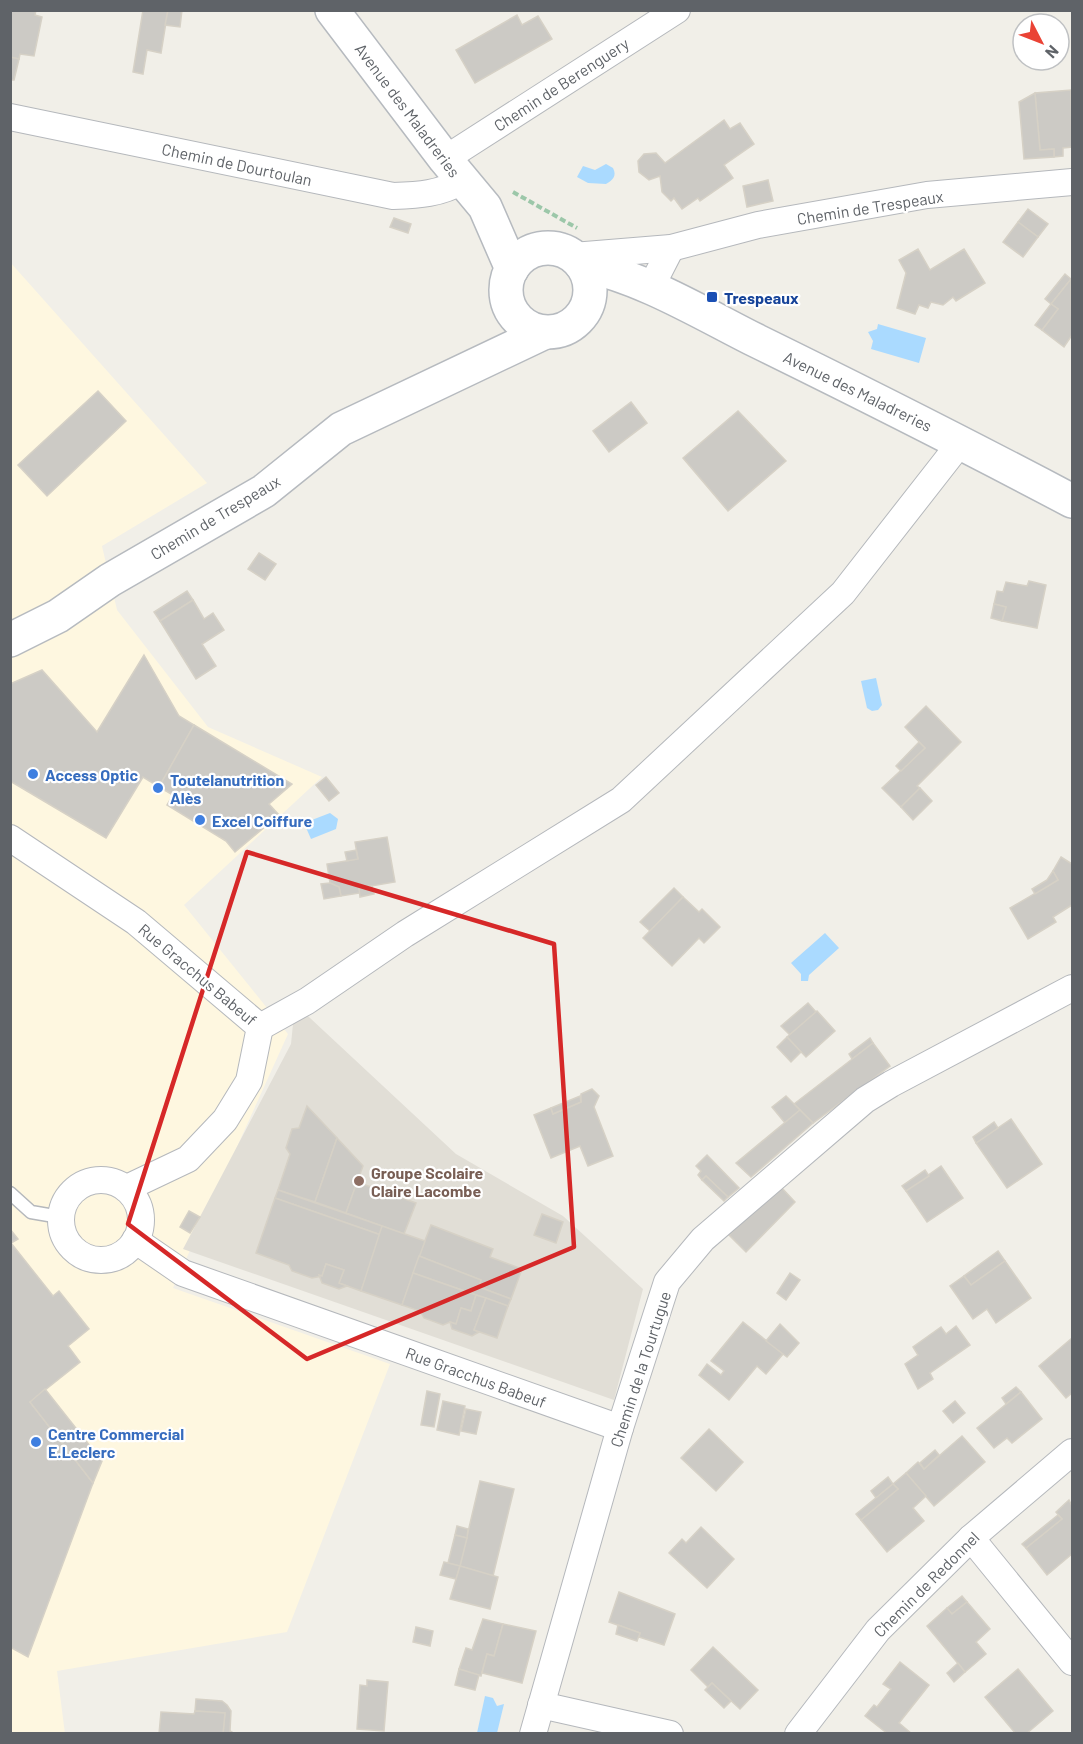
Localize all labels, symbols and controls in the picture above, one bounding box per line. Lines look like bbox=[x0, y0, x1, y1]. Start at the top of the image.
north arrow bbox=[1011, 12, 1071, 72]
street label: Chemin de Berenguery bbox=[490, 33, 633, 135]
street label: Avenue des Maladreries bbox=[352, 39, 464, 181]
text: N bbox=[1042, 42, 1063, 63]
street label: Chemin de Dourtoulan bbox=[160, 139, 314, 189]
street label: Chemin de Trespeaux bbox=[795, 186, 945, 228]
place label: Trespeaux bbox=[724, 288, 799, 307]
marker: Trespeaux bbox=[705, 290, 719, 304]
street label: Avenue des Maladreries bbox=[781, 347, 935, 435]
street label: Chemin de Trespeaux bbox=[147, 471, 284, 563]
place label: Access Optic bbox=[45, 765, 138, 784]
marker: Access Optic bbox=[26, 767, 40, 781]
place label: Toutelanutrition Alès bbox=[170, 770, 284, 807]
marker: Toutelanutrition Alès bbox=[151, 781, 165, 795]
place label: Excel Coiffure bbox=[212, 811, 312, 830]
marker: Excel Coiffure bbox=[193, 813, 207, 827]
street label: Rue Gracchus Babeuf bbox=[135, 919, 261, 1029]
place label: Groupe Scolaire Claire Lacombe bbox=[371, 1163, 484, 1200]
marker: Groupe Scolaire Claire Lacombe bbox=[352, 1174, 366, 1188]
street label: Chemin de la Tourtugue bbox=[606, 1289, 674, 1449]
street label: Rue Gracchus Babeuf bbox=[403, 1343, 549, 1411]
place label: Centre Commercial E.Leclerc bbox=[48, 1424, 184, 1461]
marker: Centre Commercial E.Leclerc bbox=[29, 1435, 43, 1449]
street label: Chemin de Redonnel bbox=[869, 1527, 983, 1641]

